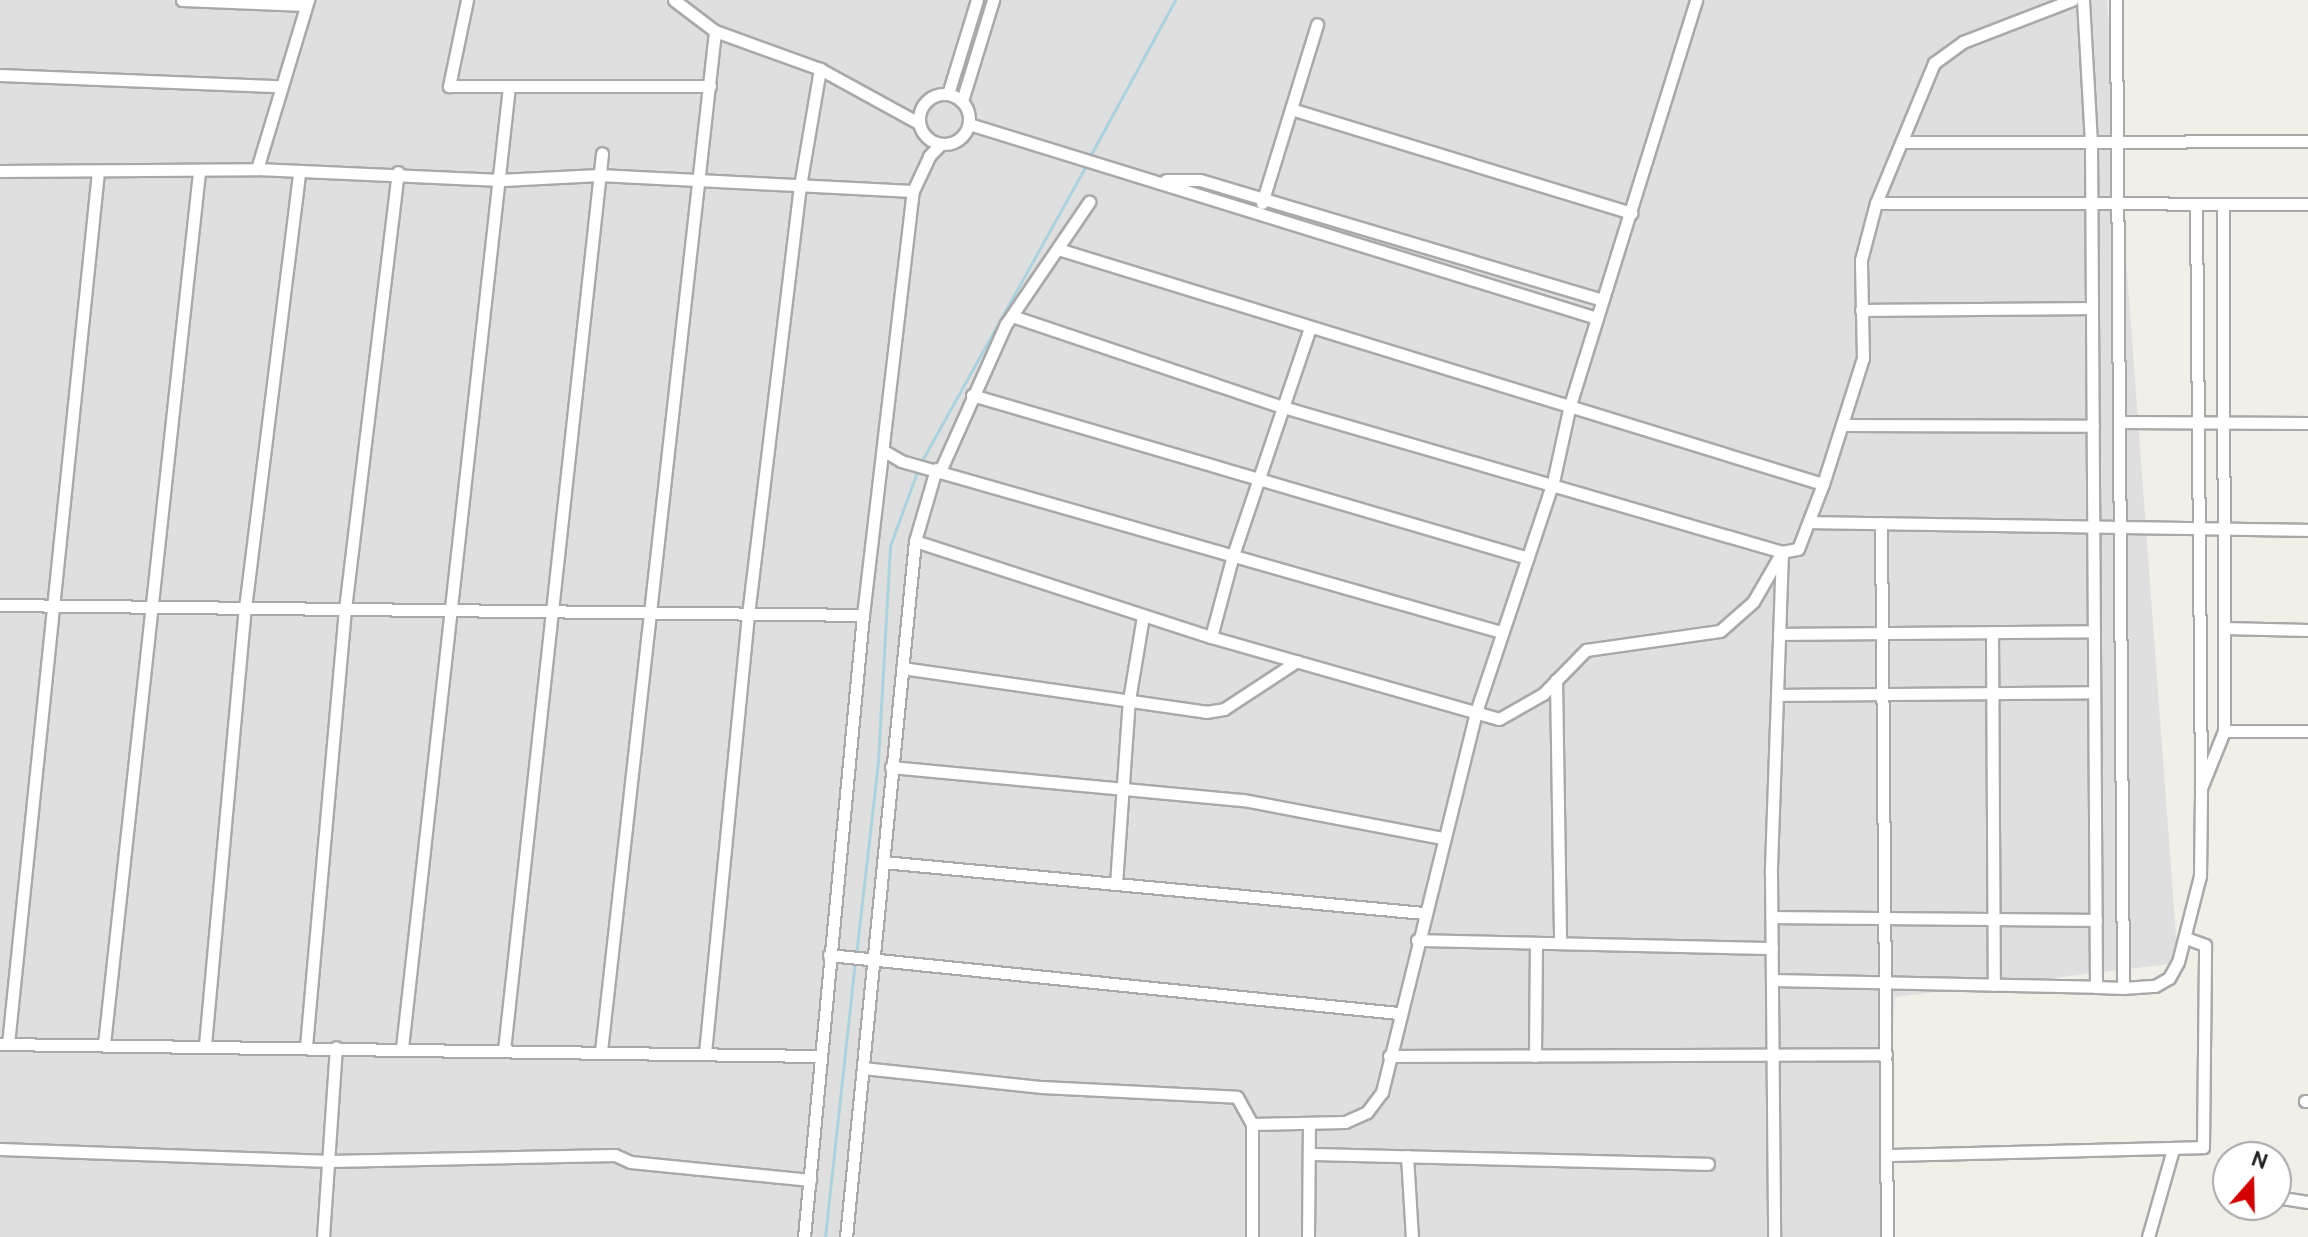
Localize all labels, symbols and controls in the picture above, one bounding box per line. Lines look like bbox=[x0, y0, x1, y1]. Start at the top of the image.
north arrow bbox=[2212, 1141, 2292, 1221]
text: N bbox=[2248, 1145, 2272, 1175]

